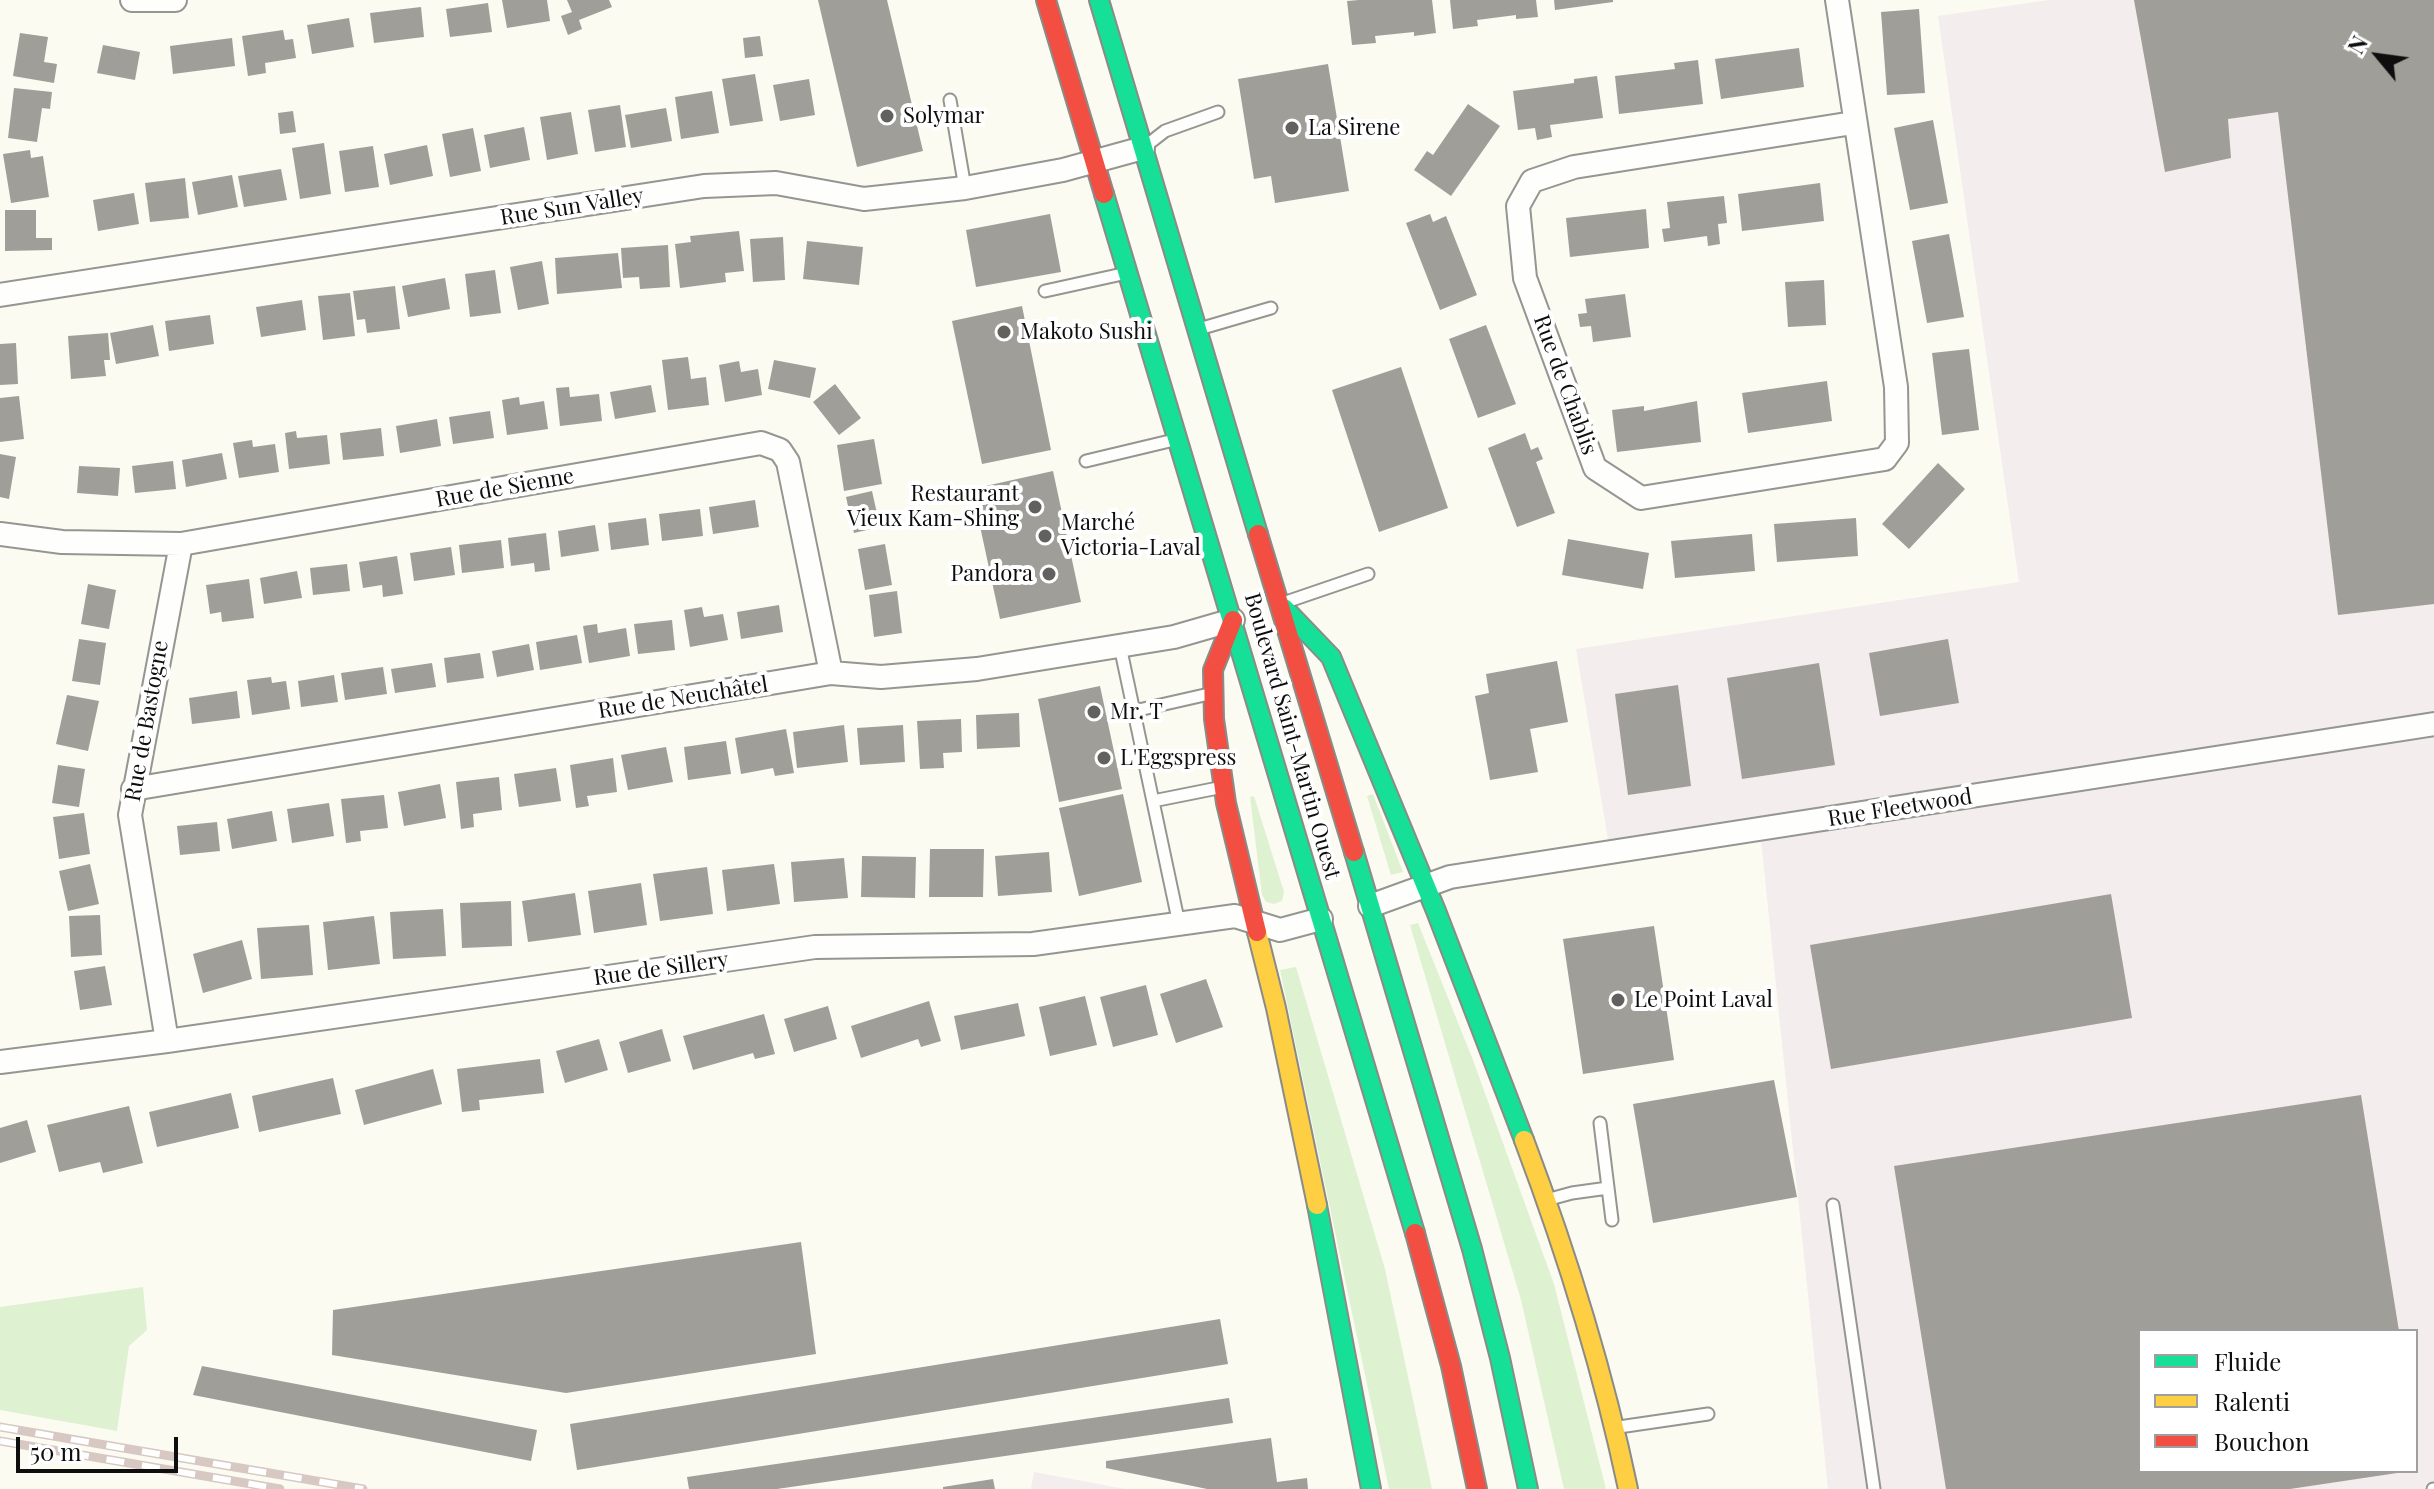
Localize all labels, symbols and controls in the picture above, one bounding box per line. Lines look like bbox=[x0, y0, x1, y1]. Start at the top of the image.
north arrow bbox=[2338, 16, 2418, 96]
text: N bbox=[2340, 30, 2374, 59]
place label: Solymar bbox=[903, 103, 984, 129]
marker: Solymar bbox=[878, 107, 896, 125]
place label: La Sirene bbox=[1308, 115, 1400, 141]
marker: La Sirene bbox=[1283, 119, 1301, 137]
street label: Rue Sun Valley bbox=[498, 183, 646, 231]
street label: Rue de Chablis bbox=[1527, 312, 1603, 458]
place label: Makoto Sushi bbox=[1020, 319, 1153, 345]
marker: Makoto Sushi bbox=[995, 323, 1013, 341]
street label: Rue de Sienne bbox=[434, 463, 576, 513]
place label: Restaurant Vieux Kam-Shing bbox=[847, 481, 1019, 532]
marker: Restaurant Vieux Kam-Shing bbox=[1026, 498, 1044, 516]
place label: Marché Victoria-Laval bbox=[1061, 510, 1201, 562]
marker: Marché Victoria-Laval bbox=[1036, 527, 1054, 545]
place label: Pandora bbox=[951, 561, 1033, 587]
marker: Pandora bbox=[1040, 565, 1058, 583]
street label: Boulevard Saint-Martin Ouest bbox=[1238, 590, 1346, 882]
street label: Rue de Bastogne bbox=[120, 638, 174, 804]
street label: Rue de Neuchâtel bbox=[596, 672, 770, 724]
place label: Mr. T bbox=[1110, 699, 1163, 725]
marker: Mr. T bbox=[1085, 703, 1103, 721]
place label: L'Eggspress bbox=[1120, 745, 1236, 771]
marker: L'Eggspress bbox=[1095, 749, 1113, 767]
street label: Rue Fleetwood bbox=[1826, 784, 1974, 832]
street label: Rue de Sillery bbox=[592, 946, 730, 992]
place label: Le Point Laval bbox=[1634, 987, 1773, 1013]
marker: Le Point Laval bbox=[1609, 991, 1627, 1009]
legend bbox=[2138, 1329, 2418, 1473]
text: Fluide bbox=[2214, 1345, 2281, 1377]
text: Ralenti bbox=[2214, 1385, 2290, 1417]
scale bar bbox=[20, 1421, 182, 1471]
text: Bouchon bbox=[2214, 1425, 2309, 1457]
text: 50 m bbox=[30, 1435, 82, 1467]

